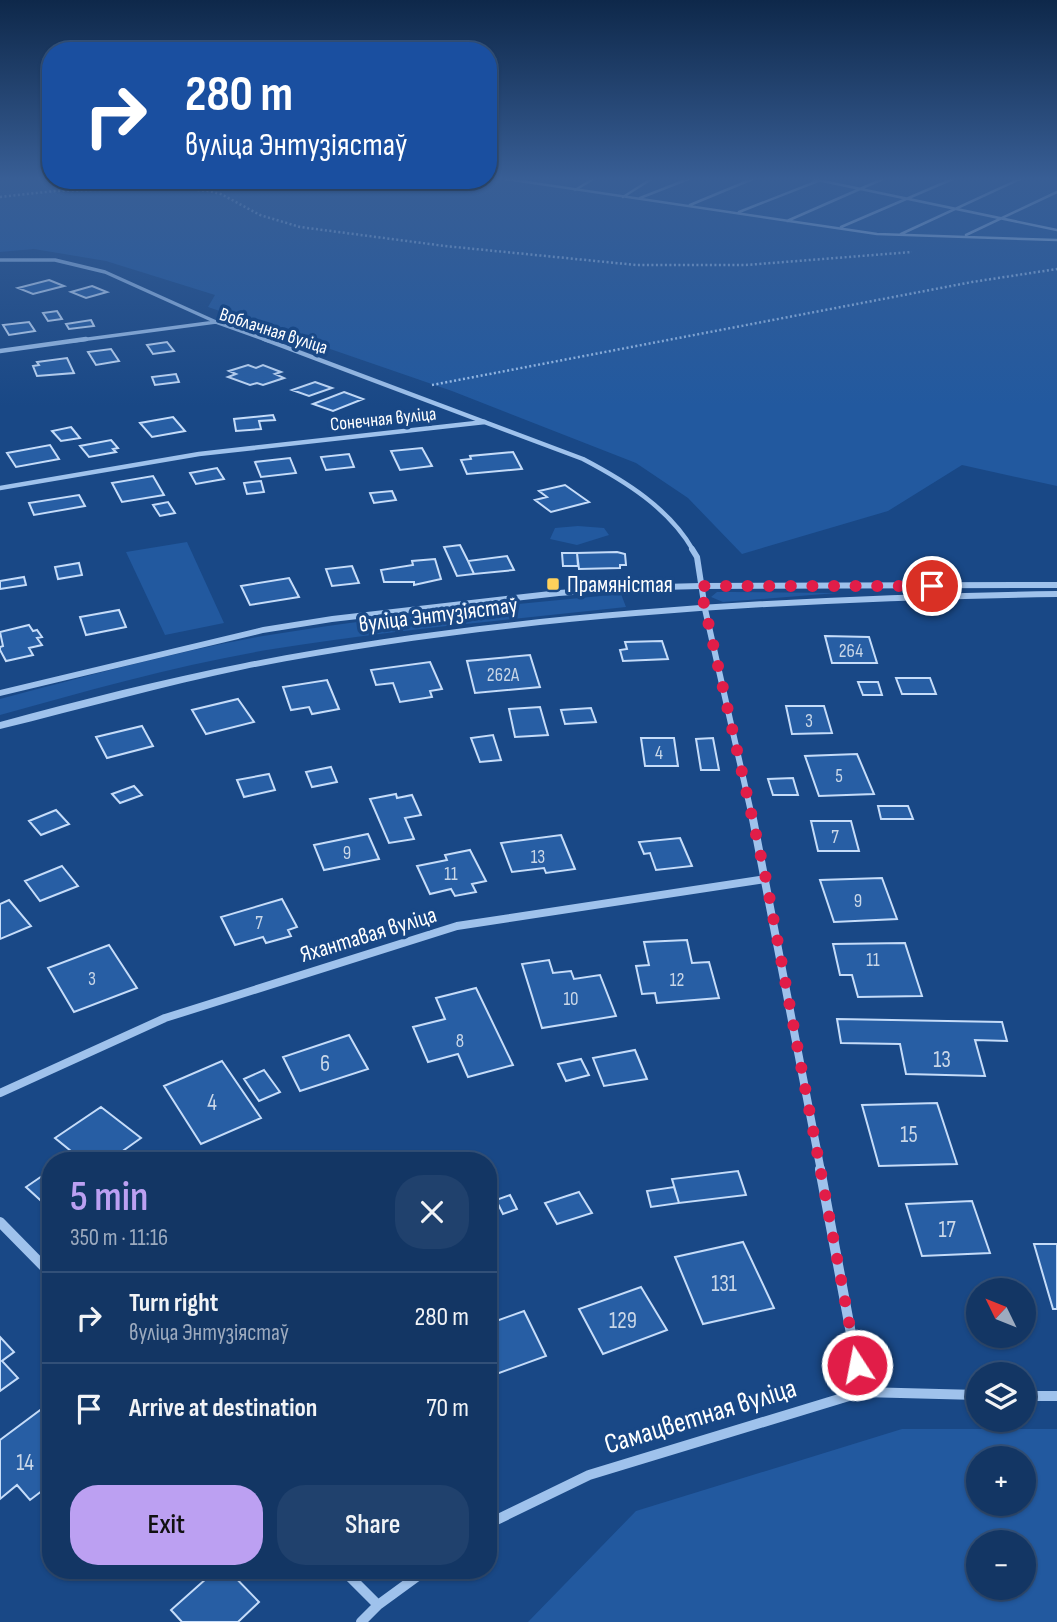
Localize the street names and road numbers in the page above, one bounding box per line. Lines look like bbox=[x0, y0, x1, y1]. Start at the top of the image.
street label: Воблачная вуліца bbox=[217, 303, 331, 360]
street label: Сонечная вуліца bbox=[329, 402, 437, 436]
street label: вуліца Энтузіястаў bbox=[357, 591, 519, 639]
street label: Яхантавая вуліца bbox=[297, 901, 440, 969]
street label: Самацветная вуліца bbox=[600, 1372, 800, 1461]

